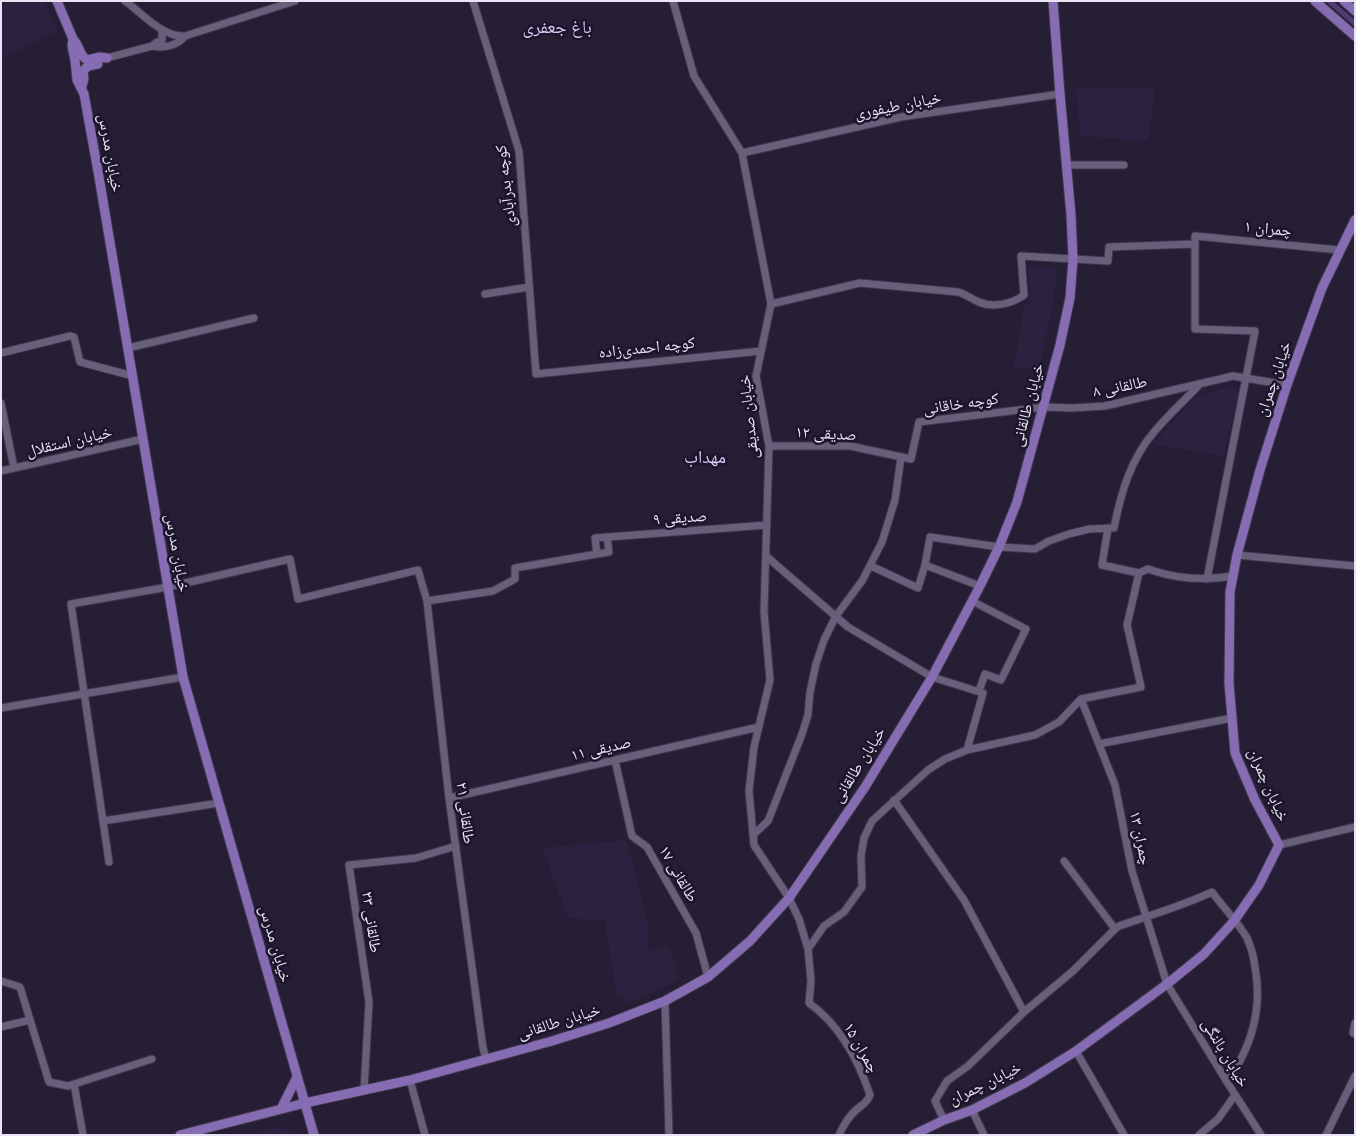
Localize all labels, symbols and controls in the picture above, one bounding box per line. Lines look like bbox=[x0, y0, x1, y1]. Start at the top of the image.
district label: باغ جعفری bbox=[522, 17, 592, 39]
street label: خیابان طیفوری bbox=[853, 88, 943, 124]
street label: خیابان مدرس bbox=[94, 112, 126, 194]
street label: کوچه بدرآبادی bbox=[491, 144, 521, 228]
street label: چمران ۱ bbox=[1243, 217, 1293, 241]
street label: کوچه احمدی‌زاده bbox=[598, 333, 696, 363]
street label: خیابان چمران bbox=[1252, 339, 1296, 419]
street label: خیابان طالقانی bbox=[1008, 361, 1048, 449]
street label: طالقانی ۸ bbox=[1091, 372, 1149, 402]
street label: خیابان صدیقی bbox=[735, 374, 763, 460]
street label: کوچه خاقانی bbox=[922, 389, 1000, 419]
street label: خیابان استقلال bbox=[24, 423, 114, 461]
street label: صدیقی ۱۲ bbox=[795, 423, 857, 445]
district label: مهداب bbox=[684, 447, 726, 469]
street label: صدیقی ۹ bbox=[652, 507, 708, 529]
street label: خیابان مدرس bbox=[161, 512, 193, 594]
street label: خیابان طالقانی bbox=[828, 724, 890, 806]
street label: صدیقی ۱۱ bbox=[569, 733, 633, 765]
street label: خیابان چمران bbox=[1243, 745, 1293, 825]
street label: طالقانی ۲۱ bbox=[452, 781, 478, 845]
street label: چمران ۱۳ bbox=[1125, 809, 1155, 867]
street label: طالقانی ۱۷ bbox=[654, 842, 702, 906]
street label: طالقانی ۲۳ bbox=[357, 890, 385, 954]
street label: خیابان مدرس bbox=[255, 903, 295, 985]
street label: خیابان طالقانی bbox=[515, 1000, 603, 1044]
street label: خیابان بالنگی bbox=[1197, 1015, 1253, 1091]
street label: چمران ۱۵ bbox=[839, 1019, 883, 1077]
street label: خیابان چمران bbox=[946, 1058, 1024, 1110]

